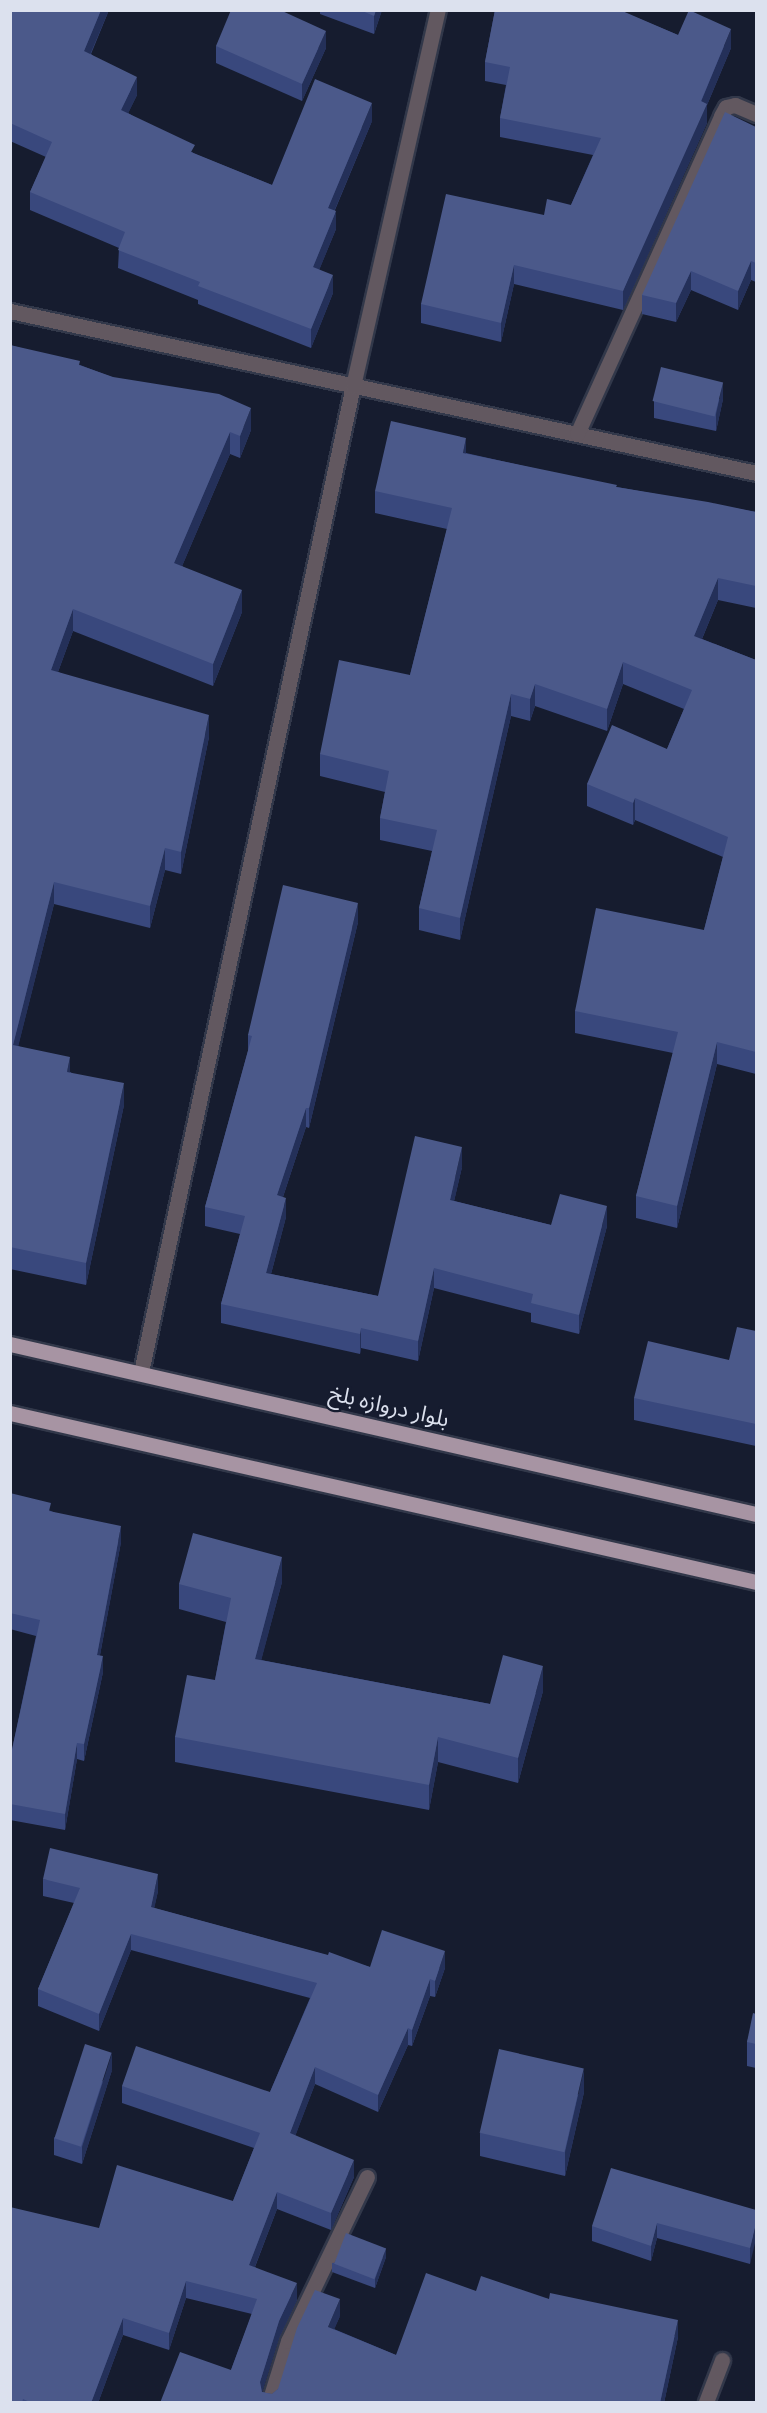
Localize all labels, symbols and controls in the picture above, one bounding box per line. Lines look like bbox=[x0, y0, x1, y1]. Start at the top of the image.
street label: بلوار دروازه بلخ bbox=[326, 1379, 452, 1433]

